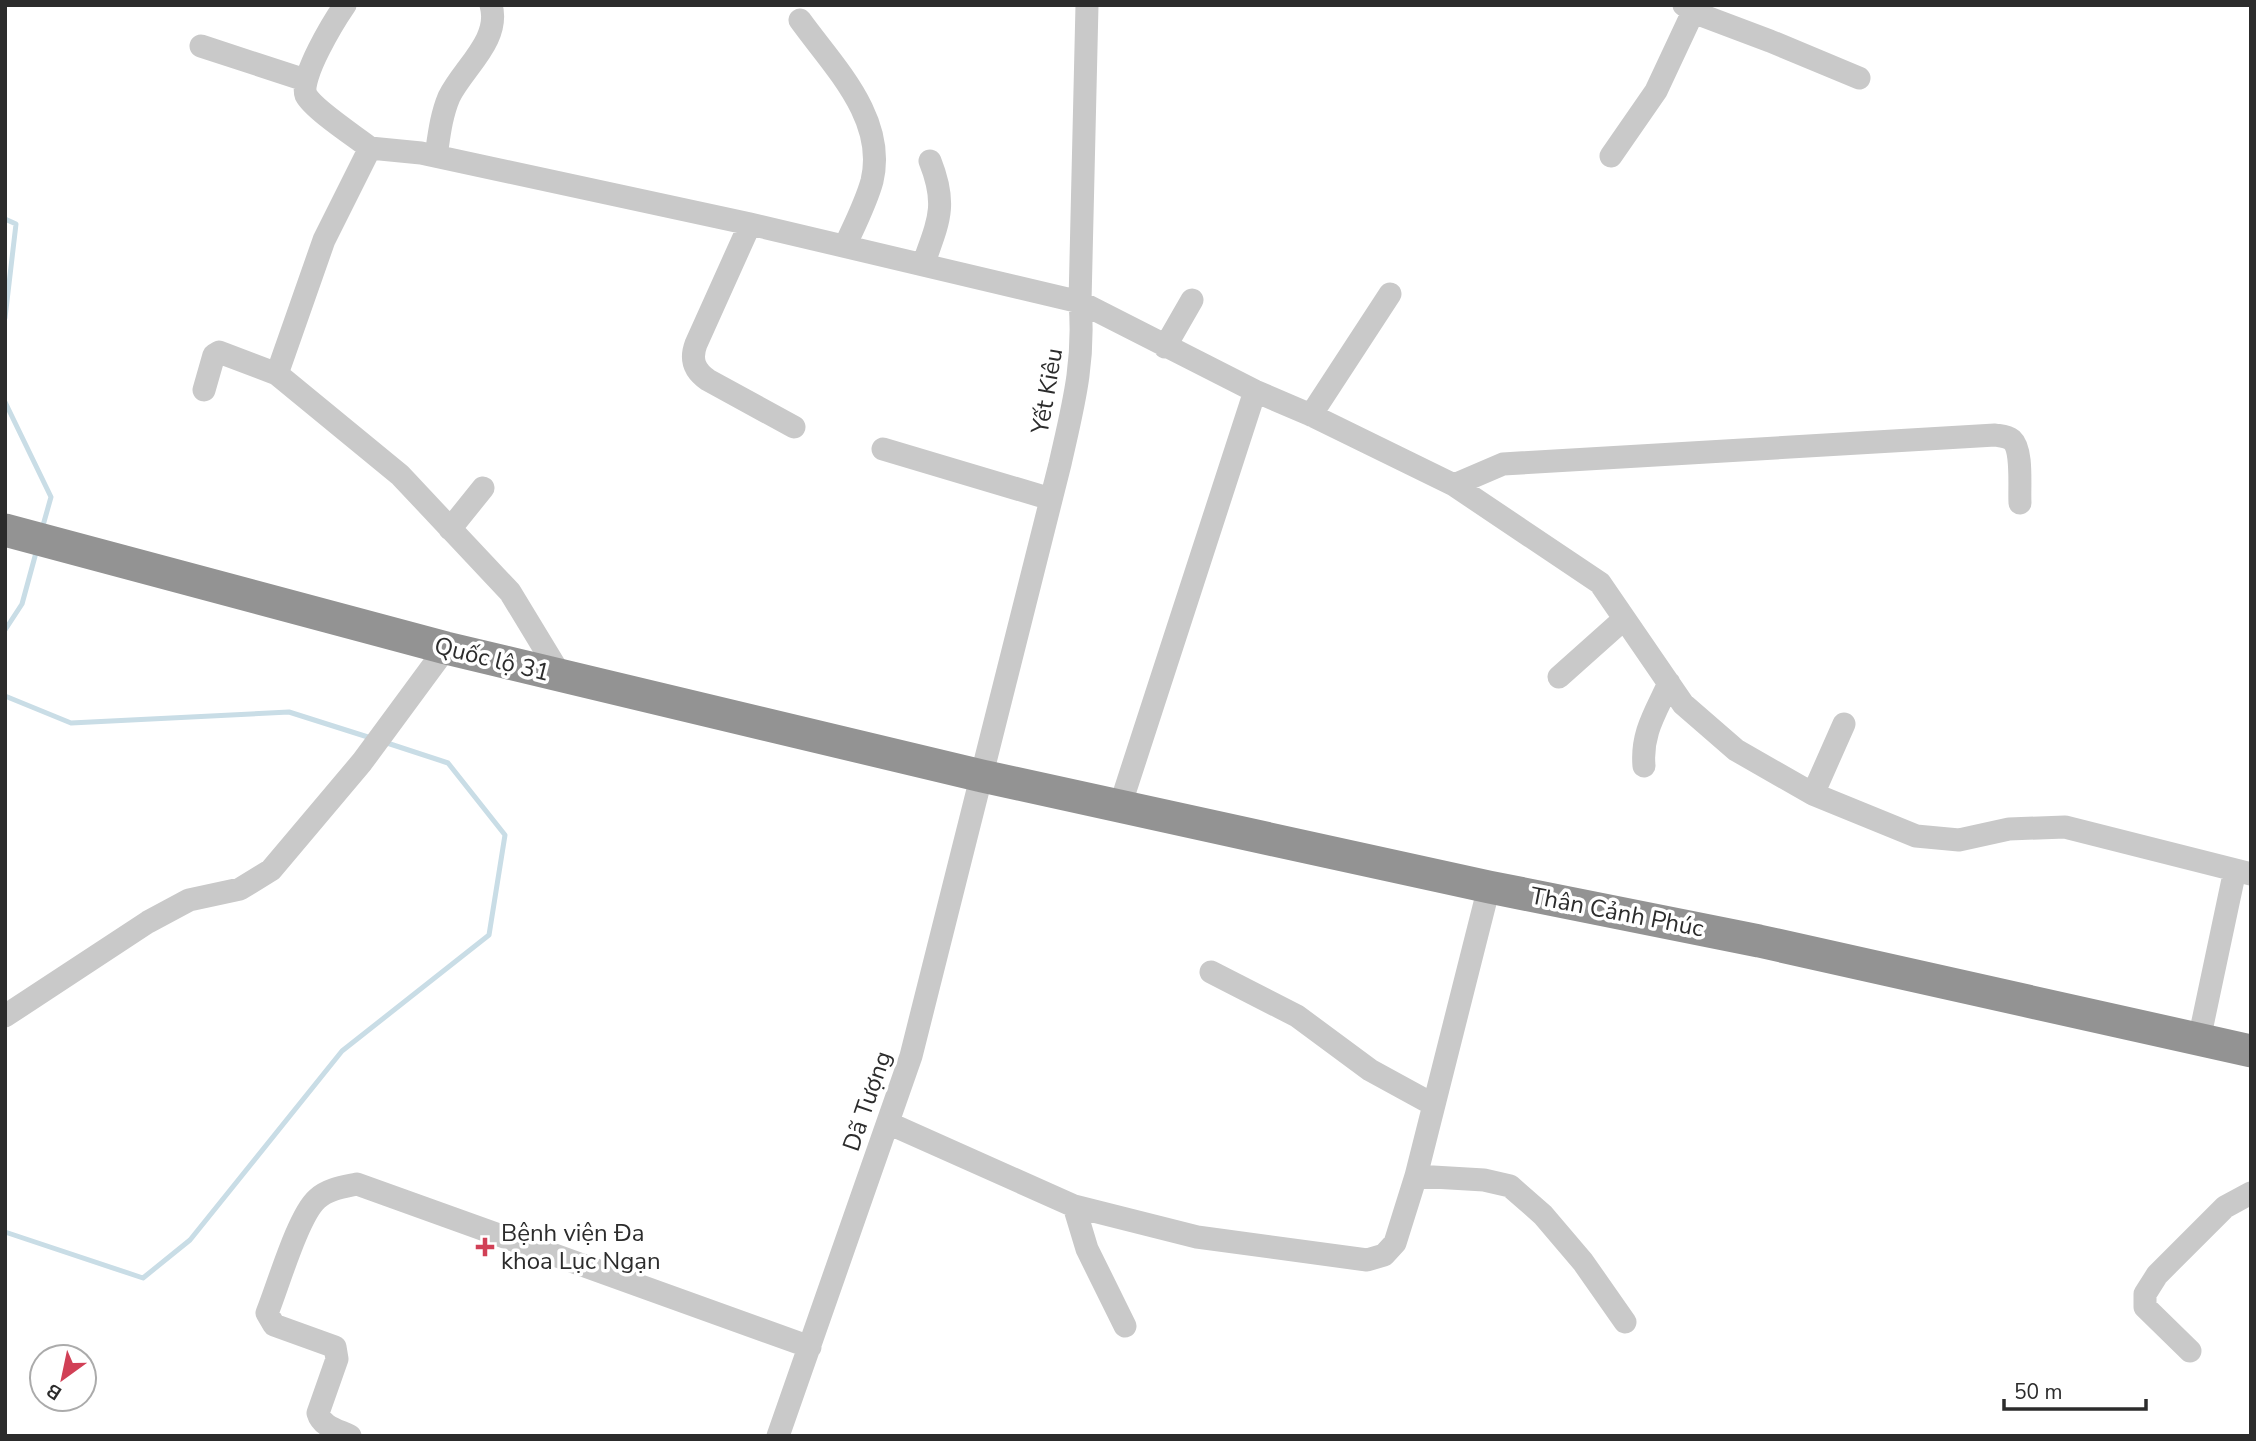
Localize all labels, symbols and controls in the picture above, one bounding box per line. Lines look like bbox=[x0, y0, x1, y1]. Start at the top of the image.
street label: Yết Kiêu bbox=[1024, 346, 1070, 437]
street label: Quốc lộ 31 bbox=[431, 629, 553, 689]
street label: Thân Cảnh Phúc bbox=[1528, 880, 1706, 944]
street label: Dã Tượng bbox=[835, 1047, 899, 1155]
place label: Bệnh viện Đa khoa Lục Ngạn bbox=[501, 1217, 661, 1277]
marker: Bệnh viện Đa khoa Lục Ngạn bbox=[475, 1237, 495, 1257]
north arrow bbox=[28, 1343, 98, 1413]
scale bar bbox=[2004, 1368, 2146, 1412]
text: B bbox=[42, 1377, 67, 1406]
text: 50 m bbox=[2014, 1378, 2063, 1406]

